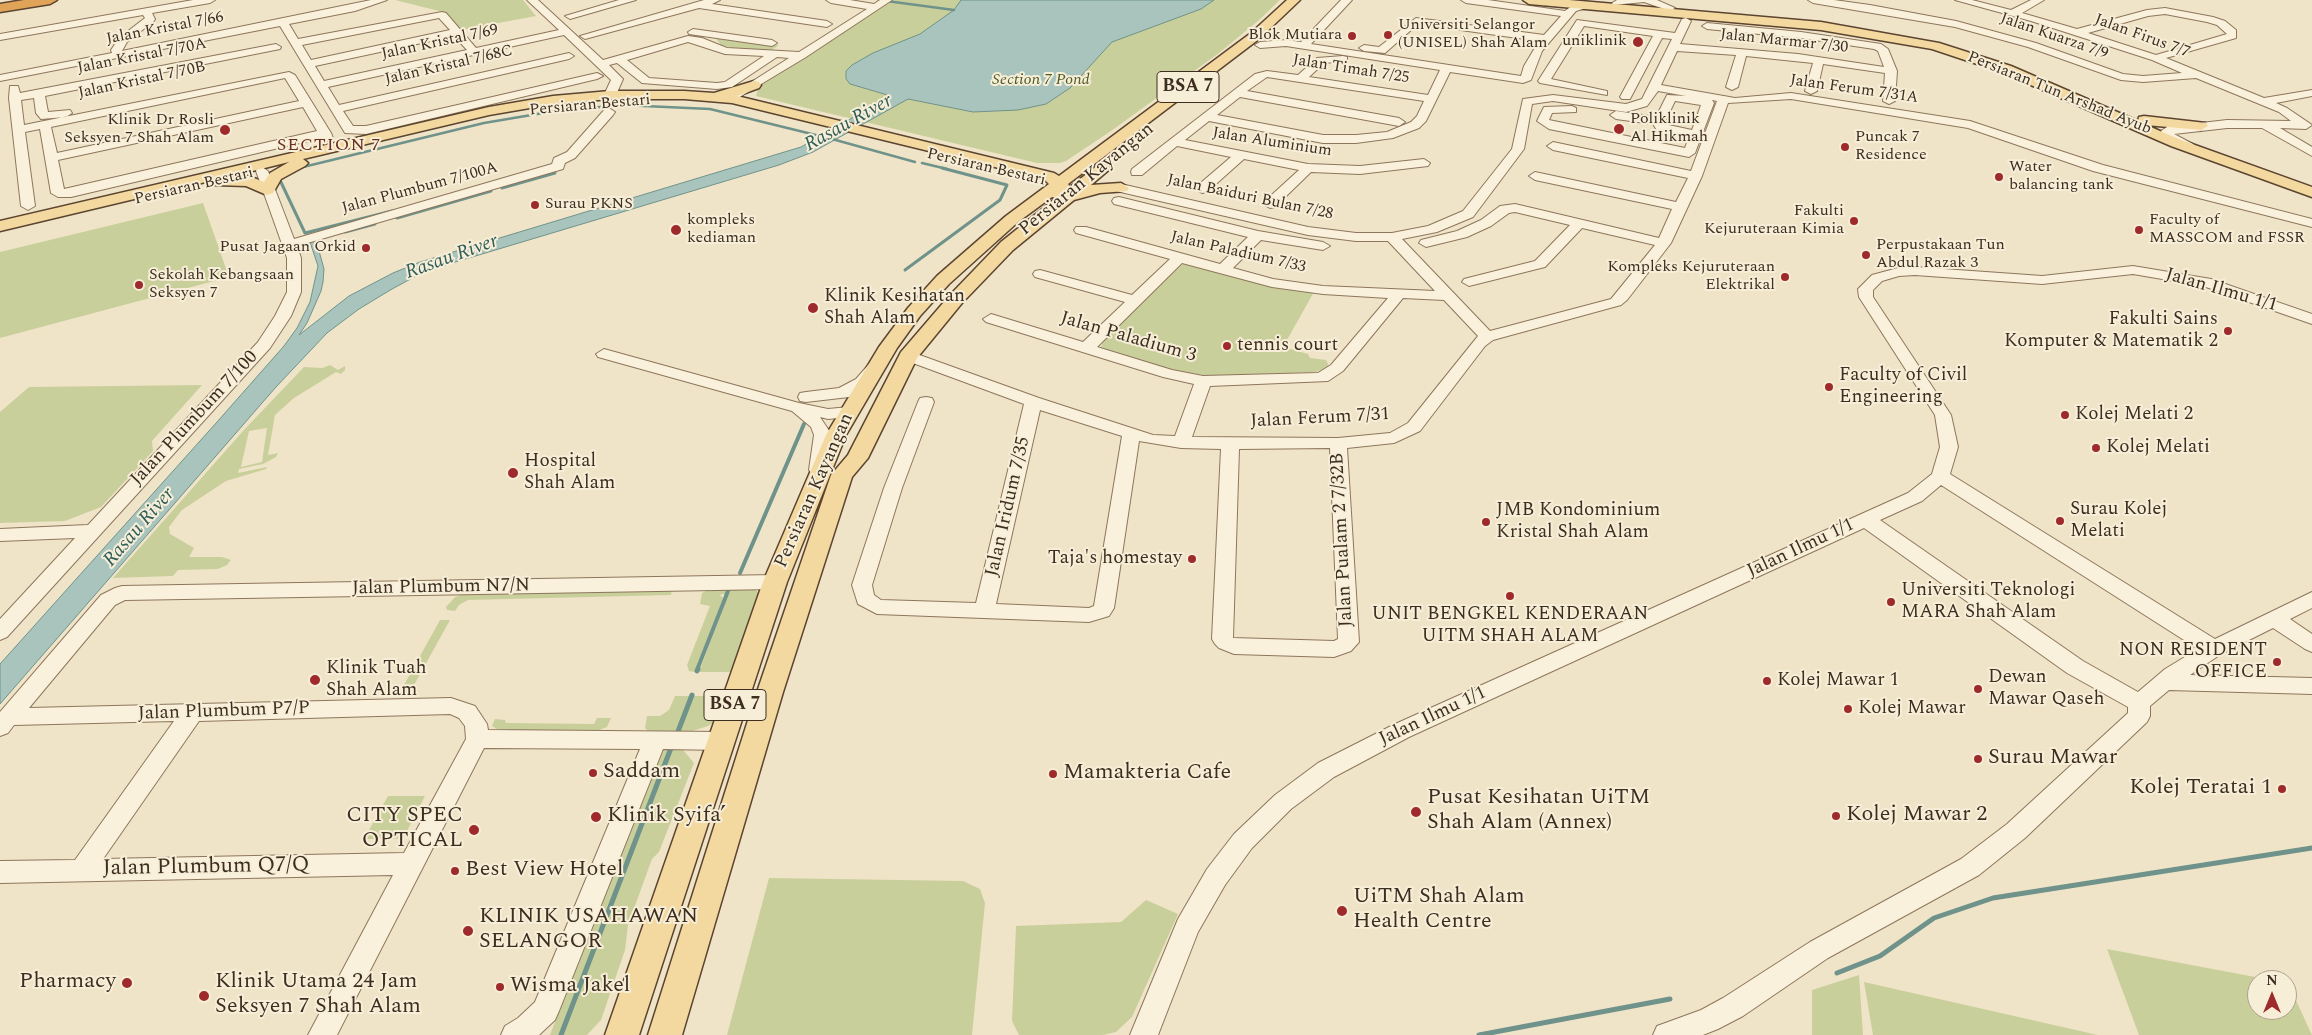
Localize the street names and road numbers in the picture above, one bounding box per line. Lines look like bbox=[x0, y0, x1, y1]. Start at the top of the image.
street label: Jalan Kristal 7/66 bbox=[105, 8, 225, 50]
street label: Jalan Kuarza 7/9 bbox=[1997, 10, 2111, 64]
street label: Jalan Firus 7/7 bbox=[2092, 11, 2192, 63]
street label: Jalan Kristal 7/69 bbox=[380, 21, 500, 65]
street label: Jalan Marmar 7/30 bbox=[1719, 26, 1849, 58]
street label: Jalan Kristal 7/70A bbox=[76, 35, 208, 79]
street label: Jalan Kristal 7/68C bbox=[383, 42, 515, 90]
street label: Persiaran Tun Arshad Ayub bbox=[1964, 48, 2154, 140]
street label: Jalan Timah 7/25 bbox=[1291, 51, 1411, 89]
street label: Jalan Kristal 7/70B bbox=[77, 58, 207, 104]
street label: Jalan Ferum 7/31A bbox=[1789, 71, 1919, 109]
road number: BSA 7 bbox=[1157, 72, 1219, 102]
street label: Persiaran Bestari bbox=[529, 91, 651, 121]
street label: Persiaran Kayangan bbox=[1015, 119, 1159, 241]
street label: Jalan Aluminium bbox=[1211, 124, 1333, 162]
street label: Persiaran Bestari bbox=[925, 145, 1047, 191]
street label: Jalan Plumbum 7/100A bbox=[340, 159, 500, 219]
street label: Persiaran Bestari bbox=[133, 164, 255, 210]
street label: Jalan Baiduri Bulan 7/28 bbox=[1165, 171, 1335, 225]
street label: Jalan Paladium 7/33 bbox=[1169, 228, 1307, 278]
street label: Jalan Ilmu 1/1 bbox=[2162, 264, 2280, 318]
street label: Jalan Paladium 3 bbox=[1057, 308, 1199, 368]
street label: Jalan Plumbum 7/100 bbox=[127, 347, 263, 491]
street label: Jalan Ferum 7/31 bbox=[1250, 404, 1390, 434]
street label: Persiaran Kayangan bbox=[771, 410, 859, 572]
street label: Jalan Iridum 7/35 bbox=[982, 435, 1036, 579]
street label: Jalan Pualam 2 7/32B bbox=[1327, 452, 1359, 628]
street label: Jalan Ilmu 1/1 bbox=[1744, 514, 1858, 584]
street label: Jalan Plumbum N7/N bbox=[352, 575, 530, 601]
street label: Jalan Ilmu 1/1 bbox=[1376, 682, 1490, 752]
road number: BSA 7 bbox=[704, 690, 766, 720]
street label: Jalan Plumbum P7/P bbox=[138, 698, 310, 726]
street label: Jalan Plumbum Q7/Q bbox=[102, 853, 310, 883]

